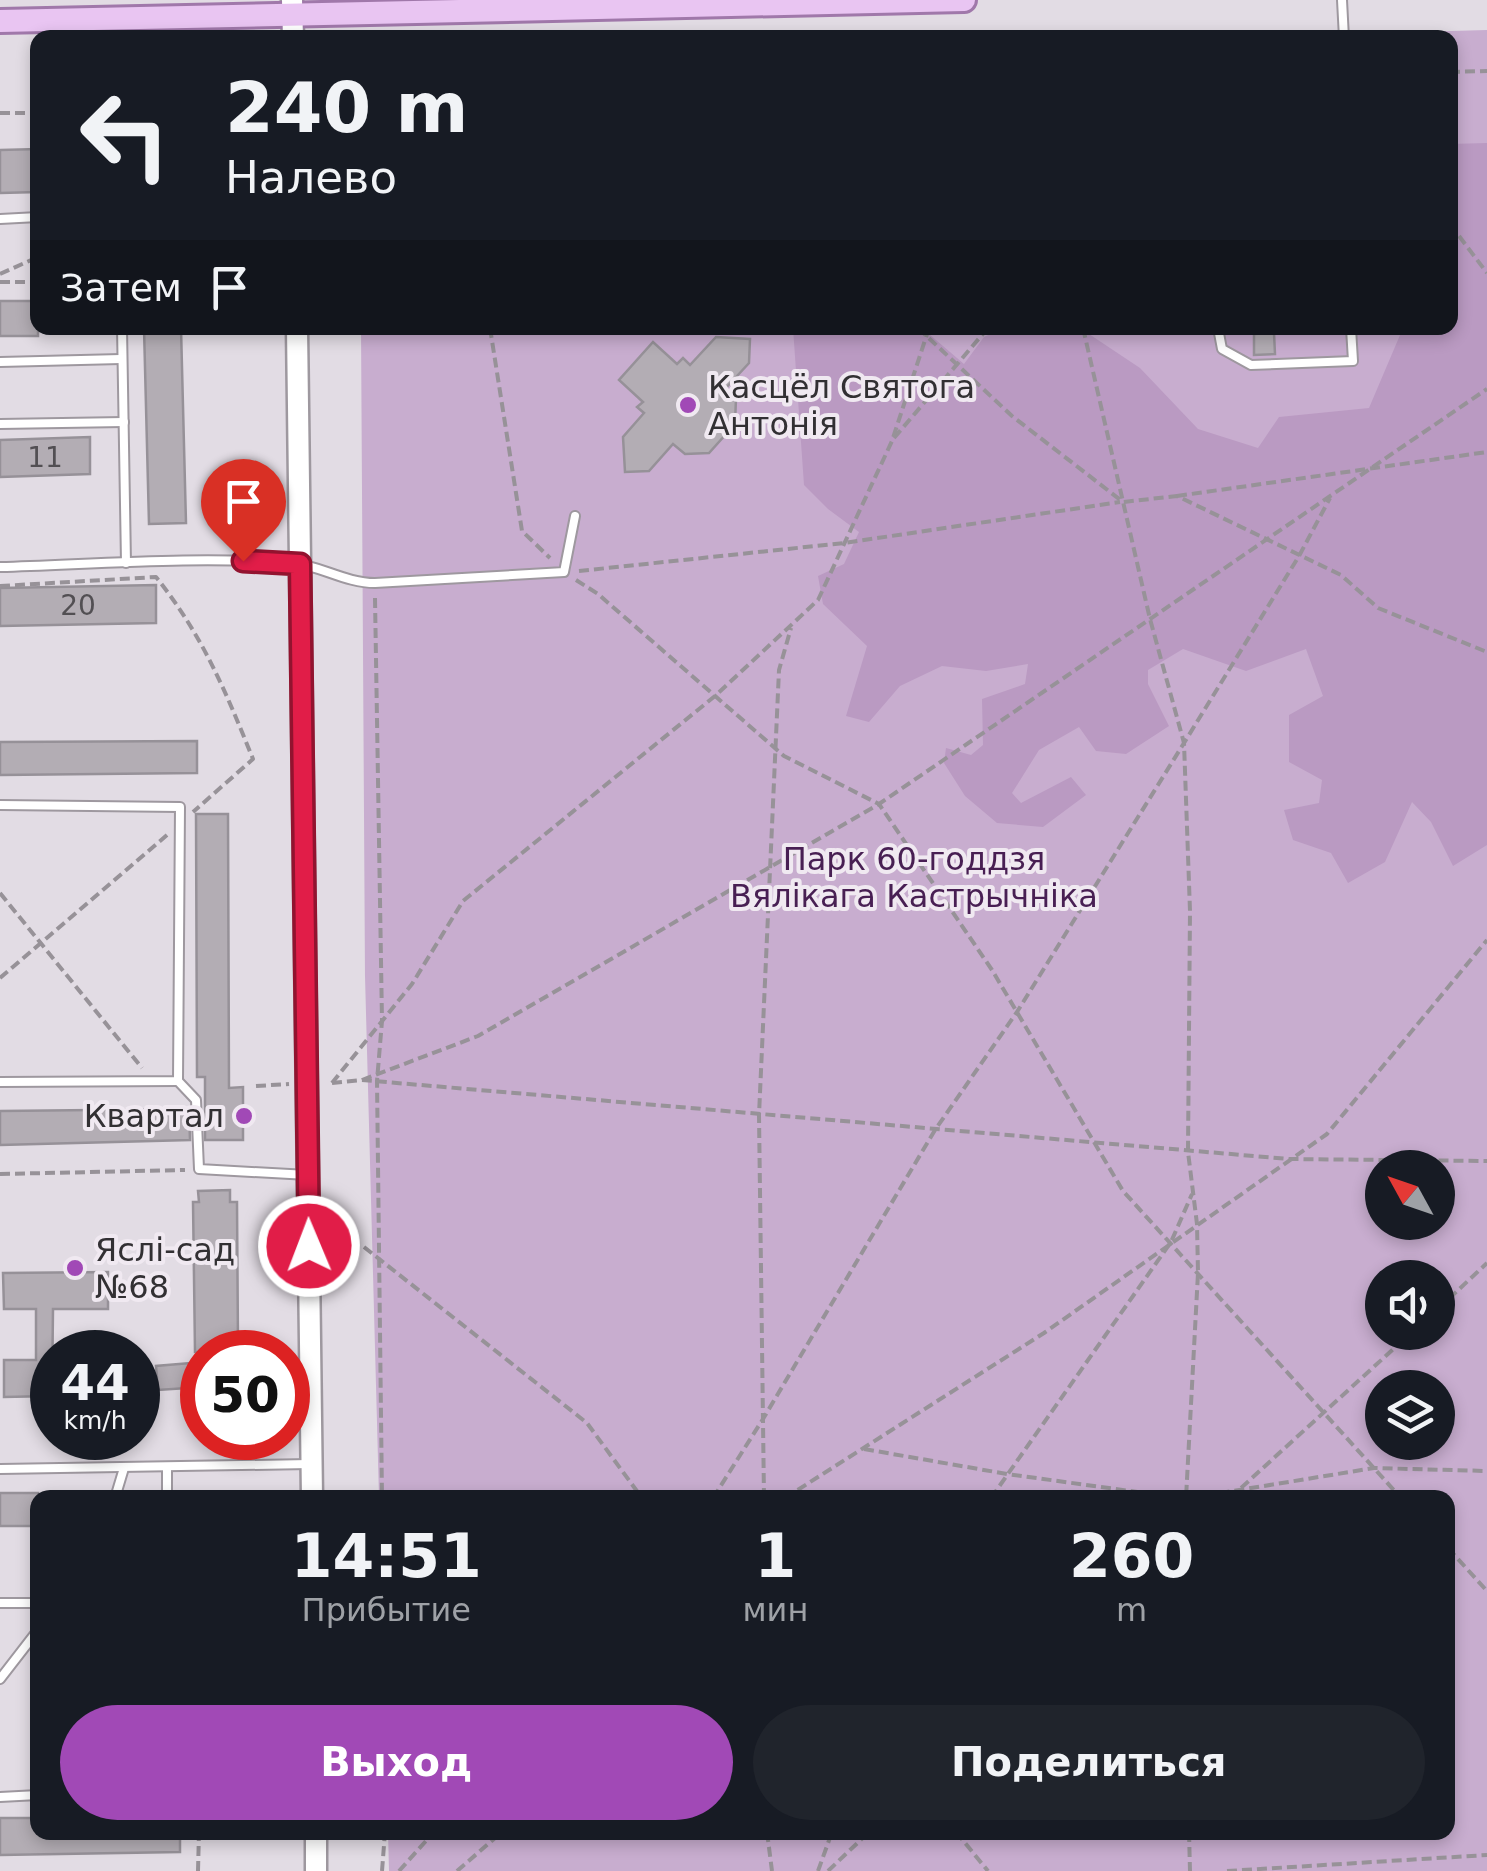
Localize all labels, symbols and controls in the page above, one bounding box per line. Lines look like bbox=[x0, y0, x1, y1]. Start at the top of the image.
text: 240 m bbox=[225, 67, 468, 149]
icon: left bbox=[60, 70, 190, 200]
text: Налево bbox=[225, 151, 397, 204]
icon: arrive bbox=[202, 260, 257, 315]
text: Затем bbox=[60, 266, 182, 310]
place label: Касцёл Святога Антонія bbox=[708, 368, 975, 443]
marker: Касцёл Святога Антонія bbox=[677, 394, 699, 416]
house number: 11 bbox=[27, 441, 63, 474]
pin bbox=[201, 459, 286, 562]
icon: arrive bbox=[216, 474, 271, 529]
house number: 20 bbox=[60, 589, 96, 622]
park label: Парк 60-годдзя Вялікага Кастрычніка bbox=[730, 840, 1098, 915]
place label: Квартал bbox=[84, 1097, 224, 1135]
marker: Квартал bbox=[233, 1105, 255, 1127]
north arrow bbox=[1365, 1150, 1455, 1240]
map controls bbox=[1365, 1150, 1455, 1460]
position arrow bbox=[257, 1194, 361, 1298]
place label: Яслі-сад №68 bbox=[95, 1231, 235, 1306]
marker: Яслі-сад №68 bbox=[64, 1257, 86, 1279]
button: sound bbox=[1365, 1260, 1455, 1350]
speed limit sign: 50 bbox=[180, 1330, 310, 1460]
text: 44 bbox=[60, 1354, 130, 1412]
button: layers bbox=[1365, 1370, 1455, 1460]
text: km/h bbox=[63, 1406, 127, 1435]
text: 14:51 bbox=[291, 1521, 482, 1591]
text: 1 bbox=[754, 1521, 796, 1591]
text: 260 bbox=[1069, 1521, 1194, 1591]
text: Прибытие bbox=[302, 1591, 471, 1629]
text: мин bbox=[742, 1591, 808, 1629]
text: m bbox=[1116, 1591, 1147, 1629]
button: Выход bbox=[60, 1705, 733, 1820]
button: Поделиться bbox=[753, 1705, 1425, 1820]

